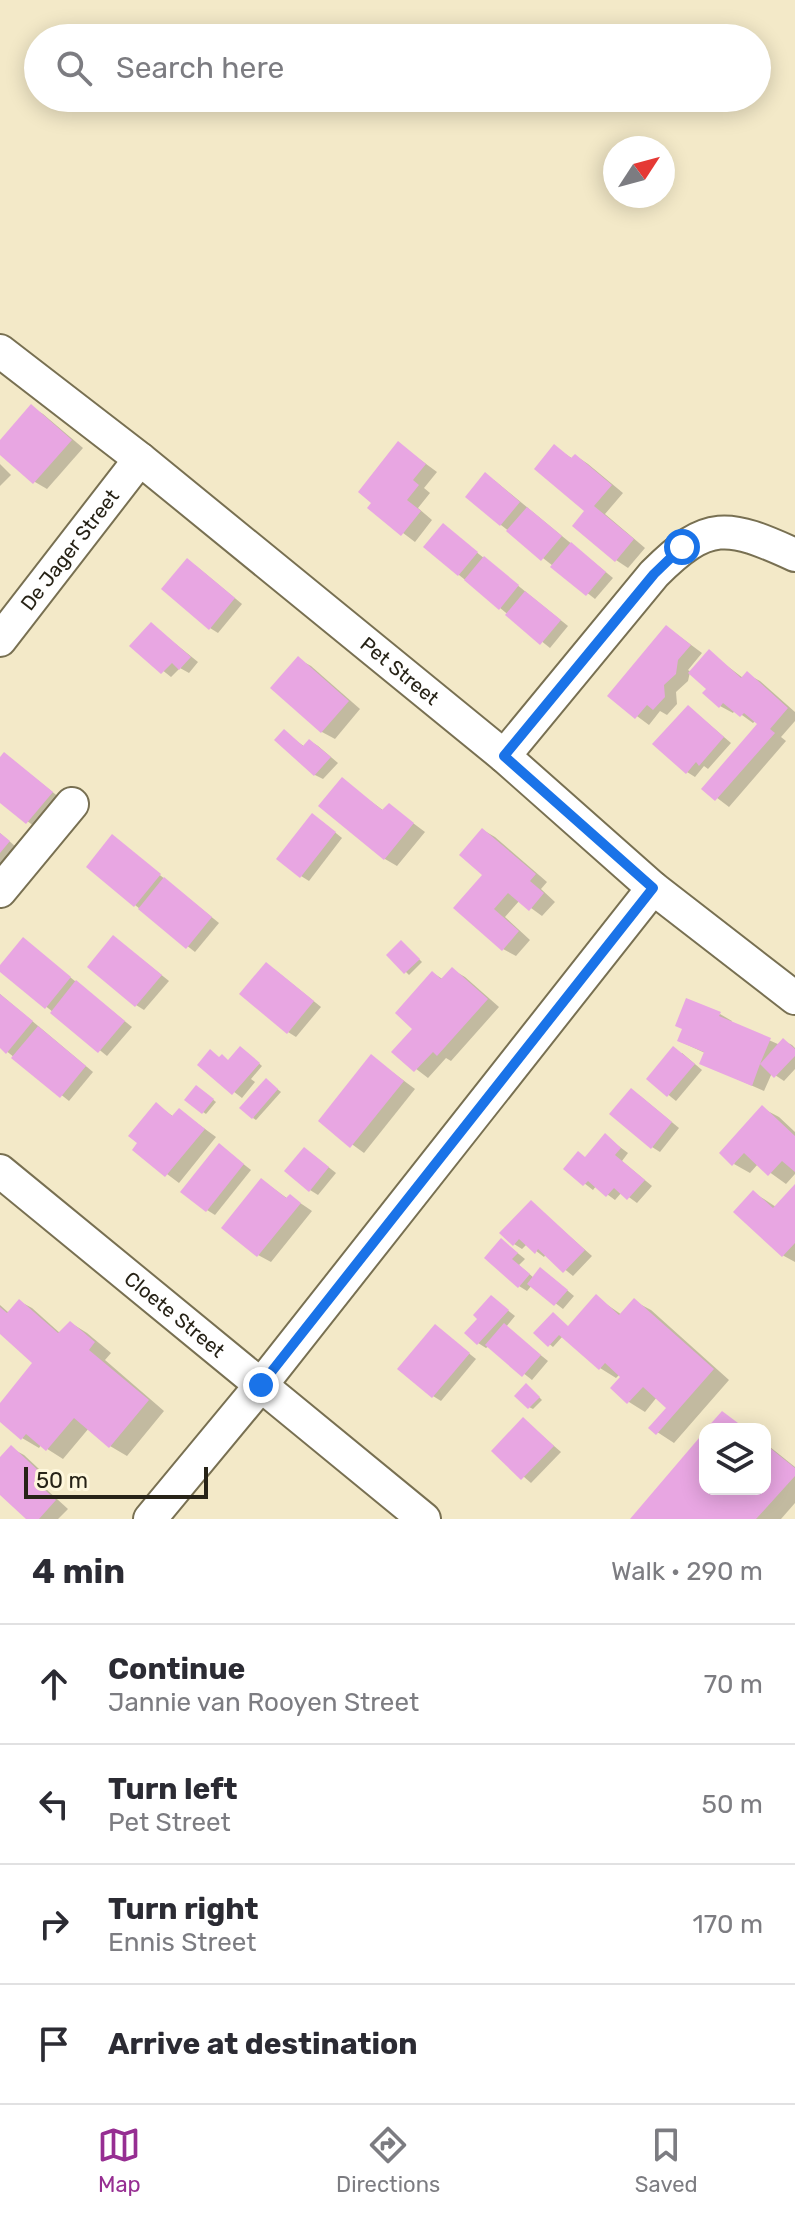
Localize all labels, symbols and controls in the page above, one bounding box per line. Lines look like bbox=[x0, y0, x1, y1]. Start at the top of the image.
search box bbox=[24, 24, 771, 112]
icon: search bbox=[52, 46, 96, 90]
text: Search here bbox=[116, 50, 284, 86]
north arrow bbox=[603, 136, 675, 208]
street label: De Jager Street bbox=[15, 484, 124, 615]
route start bbox=[664, 529, 700, 565]
street label: Pet Street bbox=[356, 632, 444, 710]
street label: Cloete Street bbox=[120, 1266, 230, 1363]
route end bbox=[243, 1367, 279, 1403]
map controls bbox=[699, 1423, 771, 1495]
button: layers bbox=[699, 1423, 771, 1495]
scale bar bbox=[24, 1463, 208, 1499]
text: 50 m bbox=[36, 1467, 88, 1494]
text: 4 min bbox=[32, 1551, 125, 1592]
text: Walk · 290 m bbox=[611, 1556, 763, 1587]
text: Continue bbox=[108, 1651, 245, 1687]
icon: ahead bbox=[32, 1662, 76, 1706]
text: 70 m bbox=[704, 1669, 763, 1700]
text: Jannie van Rooyen Street bbox=[108, 1687, 419, 1718]
text: Turn left bbox=[108, 1771, 238, 1807]
icon: left bbox=[32, 1782, 76, 1826]
text: 50 m bbox=[702, 1789, 763, 1820]
text: Pet Street bbox=[108, 1807, 231, 1838]
text: Turn right bbox=[108, 1891, 259, 1927]
icon: right bbox=[32, 1902, 76, 1946]
text: 170 m bbox=[693, 1909, 763, 1940]
text: Ennis Street bbox=[108, 1927, 256, 1958]
icon: arrive bbox=[32, 2022, 76, 2066]
text: Arrive at destination bbox=[108, 2026, 418, 2062]
tab: Map bbox=[97, 2123, 141, 2198]
tab: Directions bbox=[336, 2123, 440, 2198]
tab: Saved bbox=[635, 2123, 698, 2198]

